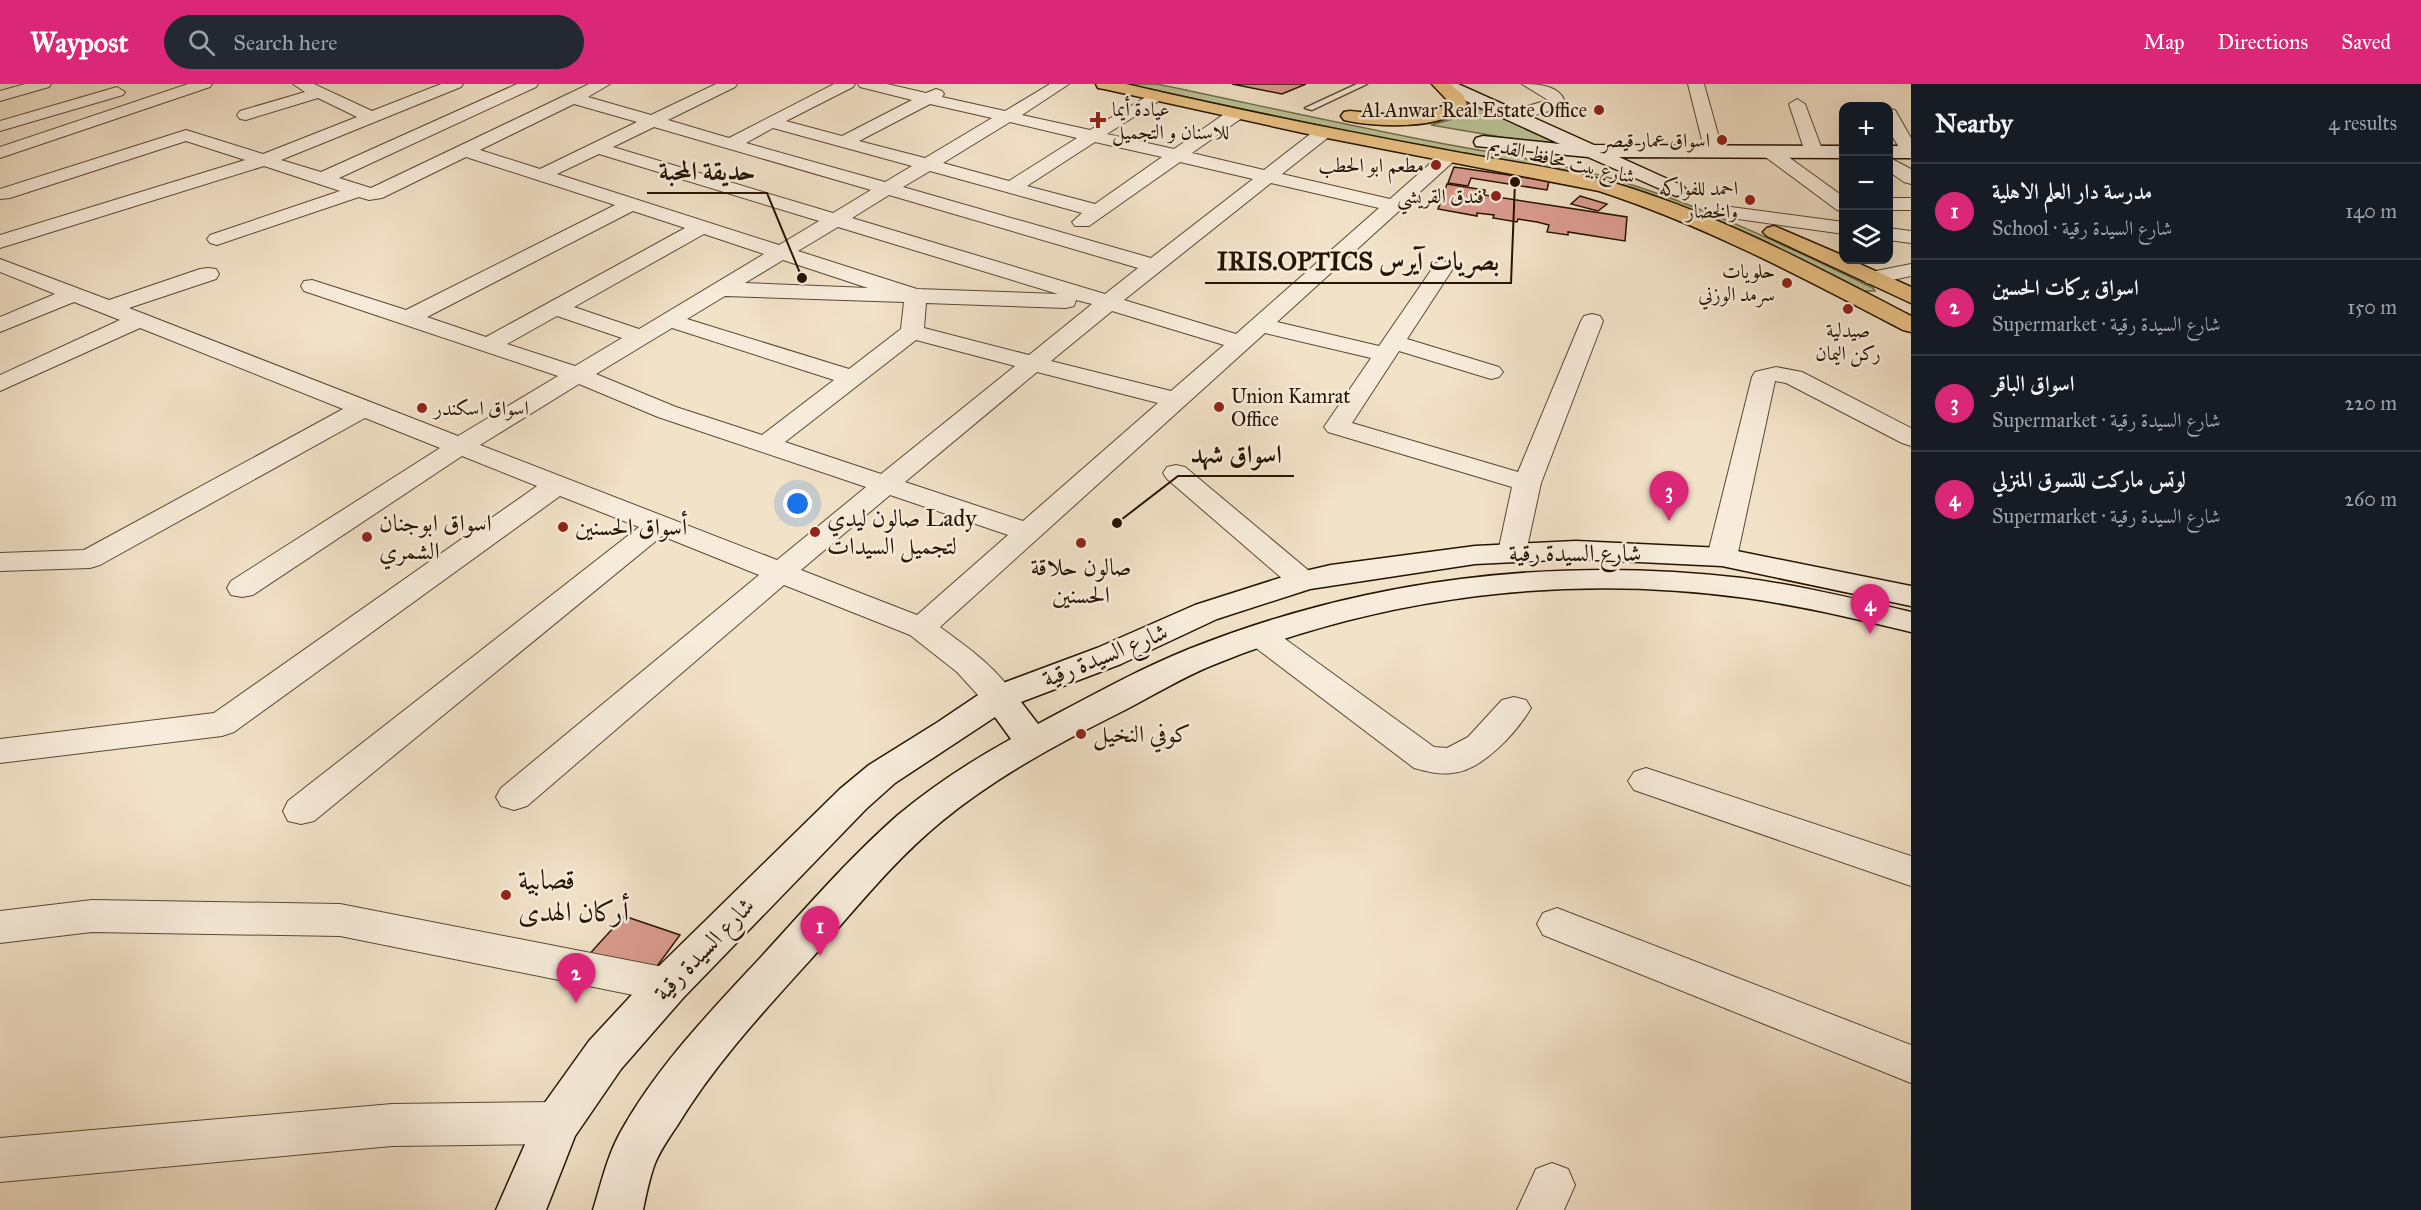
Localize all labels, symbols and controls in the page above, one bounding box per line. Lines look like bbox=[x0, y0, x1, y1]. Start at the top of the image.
search box bbox=[164, 15, 584, 69]
text: Waypost bbox=[30, 25, 128, 60]
icon: search bbox=[185, 26, 218, 59]
text: Search here bbox=[233, 29, 337, 56]
text: Map bbox=[2144, 29, 2185, 55]
text: Directions bbox=[2218, 29, 2308, 55]
text: Saved bbox=[2341, 29, 2391, 55]
place label: عيادة أيما للاسنان و التجميل bbox=[1112, 95, 1229, 147]
place label: Al Anwar Real Estate Office bbox=[1360, 98, 1587, 122]
map controls bbox=[1839, 102, 1893, 264]
button: + bbox=[1839, 102, 1893, 156]
marker: Al Anwar Real Estate Office bbox=[1592, 103, 1606, 117]
text: Nearby bbox=[1935, 107, 2013, 139]
marker: عيادة أيما للاسنان و التجميل bbox=[1089, 111, 1107, 129]
text: 4 results bbox=[2328, 111, 2397, 135]
place label: اسواق عمار قيصر bbox=[1600, 128, 1710, 154]
street label: شارع بيت محافظ القديم bbox=[1485, 132, 1637, 194]
marker: اسواق عمار قيصر bbox=[1715, 133, 1729, 147]
callout: حديقة المحبة bbox=[647, 149, 767, 193]
place label: مطعم ابو الحطب bbox=[1318, 153, 1424, 184]
text: حديقة المحبة bbox=[659, 155, 755, 187]
button: − bbox=[1839, 156, 1893, 210]
marker: مطعم ابو الحطب bbox=[1429, 158, 1443, 172]
place label: احمد للفواكه والخضار bbox=[1659, 176, 1738, 223]
text: مدرسة دار العلم الاهلية bbox=[1992, 178, 2152, 205]
place label: فندق القريشي bbox=[1397, 184, 1484, 215]
marker: فندق القريشي bbox=[1489, 189, 1503, 203]
marker: احمد للفواكه والخضار bbox=[1743, 193, 1757, 207]
text: 1 bbox=[1951, 199, 1958, 223]
text: 140 m bbox=[2345, 199, 2397, 223]
button: layers bbox=[1839, 210, 1893, 264]
text: School · شارع السيدة رقية bbox=[1992, 216, 2172, 240]
callout: IRIS.OPTICS بصريات آيرس bbox=[1205, 239, 1511, 283]
text: IRIS.OPTICS بصريات آيرس bbox=[1217, 245, 1499, 279]
place label: حلويات سرمد الوزني bbox=[1698, 259, 1775, 310]
text: اسواق بركات الحسين bbox=[1992, 274, 2139, 301]
marker: حلويات سرمد الوزني bbox=[1780, 276, 1794, 290]
text: 2 bbox=[1950, 295, 1959, 319]
text: 150 m bbox=[2347, 295, 2397, 319]
marker: صيدلية ركن اليمان bbox=[1841, 302, 1855, 316]
text: Supermarket · شارع السيدة رقية bbox=[1992, 312, 2221, 336]
place label: صيدلية ركن اليمان bbox=[1815, 318, 1881, 367]
text: اسواق الباقر bbox=[1992, 370, 2075, 397]
place label: Union Kamrat Office bbox=[1231, 384, 1350, 431]
text: 3 bbox=[1951, 391, 1959, 415]
text: 220 m bbox=[2345, 391, 2397, 415]
place label: اسواق اسكندر bbox=[432, 396, 529, 421]
marker: Union Kamrat Office bbox=[1212, 400, 1226, 414]
marker: اسواق اسكندر bbox=[415, 401, 429, 415]
text: Supermarket · شارع السيدة رقية bbox=[1992, 408, 2221, 432]
callout: اسواق شهد bbox=[1178, 432, 1294, 476]
text: اسواق شهد bbox=[1190, 438, 1282, 471]
text: لوتس ماركت للتسوق المنزلي bbox=[1992, 466, 2186, 493]
pin: 3 bbox=[1650, 472, 1688, 521]
text: 4 bbox=[1949, 487, 1960, 511]
text: 260 m bbox=[2344, 487, 2397, 511]
your location bbox=[783, 489, 812, 518]
place label: صالون ليدي Lady لتجميل السيدات bbox=[827, 503, 977, 563]
text: Supermarket · شارع السيدة رقية bbox=[1992, 504, 2221, 528]
place label: اسواق ابوجنان الشمري bbox=[379, 508, 492, 570]
place label: أسواق الحسنين bbox=[575, 510, 688, 542]
marker: أسواق الحسنين bbox=[556, 520, 570, 534]
marker: صالون ليدي Lady لتجميل السيدات bbox=[808, 525, 822, 539]
marker: اسواق ابوجنان الشمري bbox=[360, 530, 374, 544]
marker: صالون حلاقة الحسنين bbox=[1074, 536, 1088, 550]
street label: شارع السيدة رقية bbox=[1509, 538, 1641, 573]
place label: صالون حلاقة الحسنين bbox=[1031, 552, 1131, 610]
pin: 4 bbox=[1850, 584, 1890, 634]
street label: شارع السيدة رقية bbox=[1038, 616, 1174, 698]
place label: كوفي النخيل bbox=[1093, 719, 1191, 753]
marker: كوفي النخيل bbox=[1074, 727, 1088, 741]
place label: قصابية أركان الهدى bbox=[518, 862, 629, 929]
marker: قصابية أركان الهدى bbox=[499, 888, 513, 902]
street label: شارع السيدة رقية bbox=[647, 891, 764, 1011]
pin: 1 bbox=[800, 906, 840, 956]
pin: 2 bbox=[556, 954, 596, 1003]

